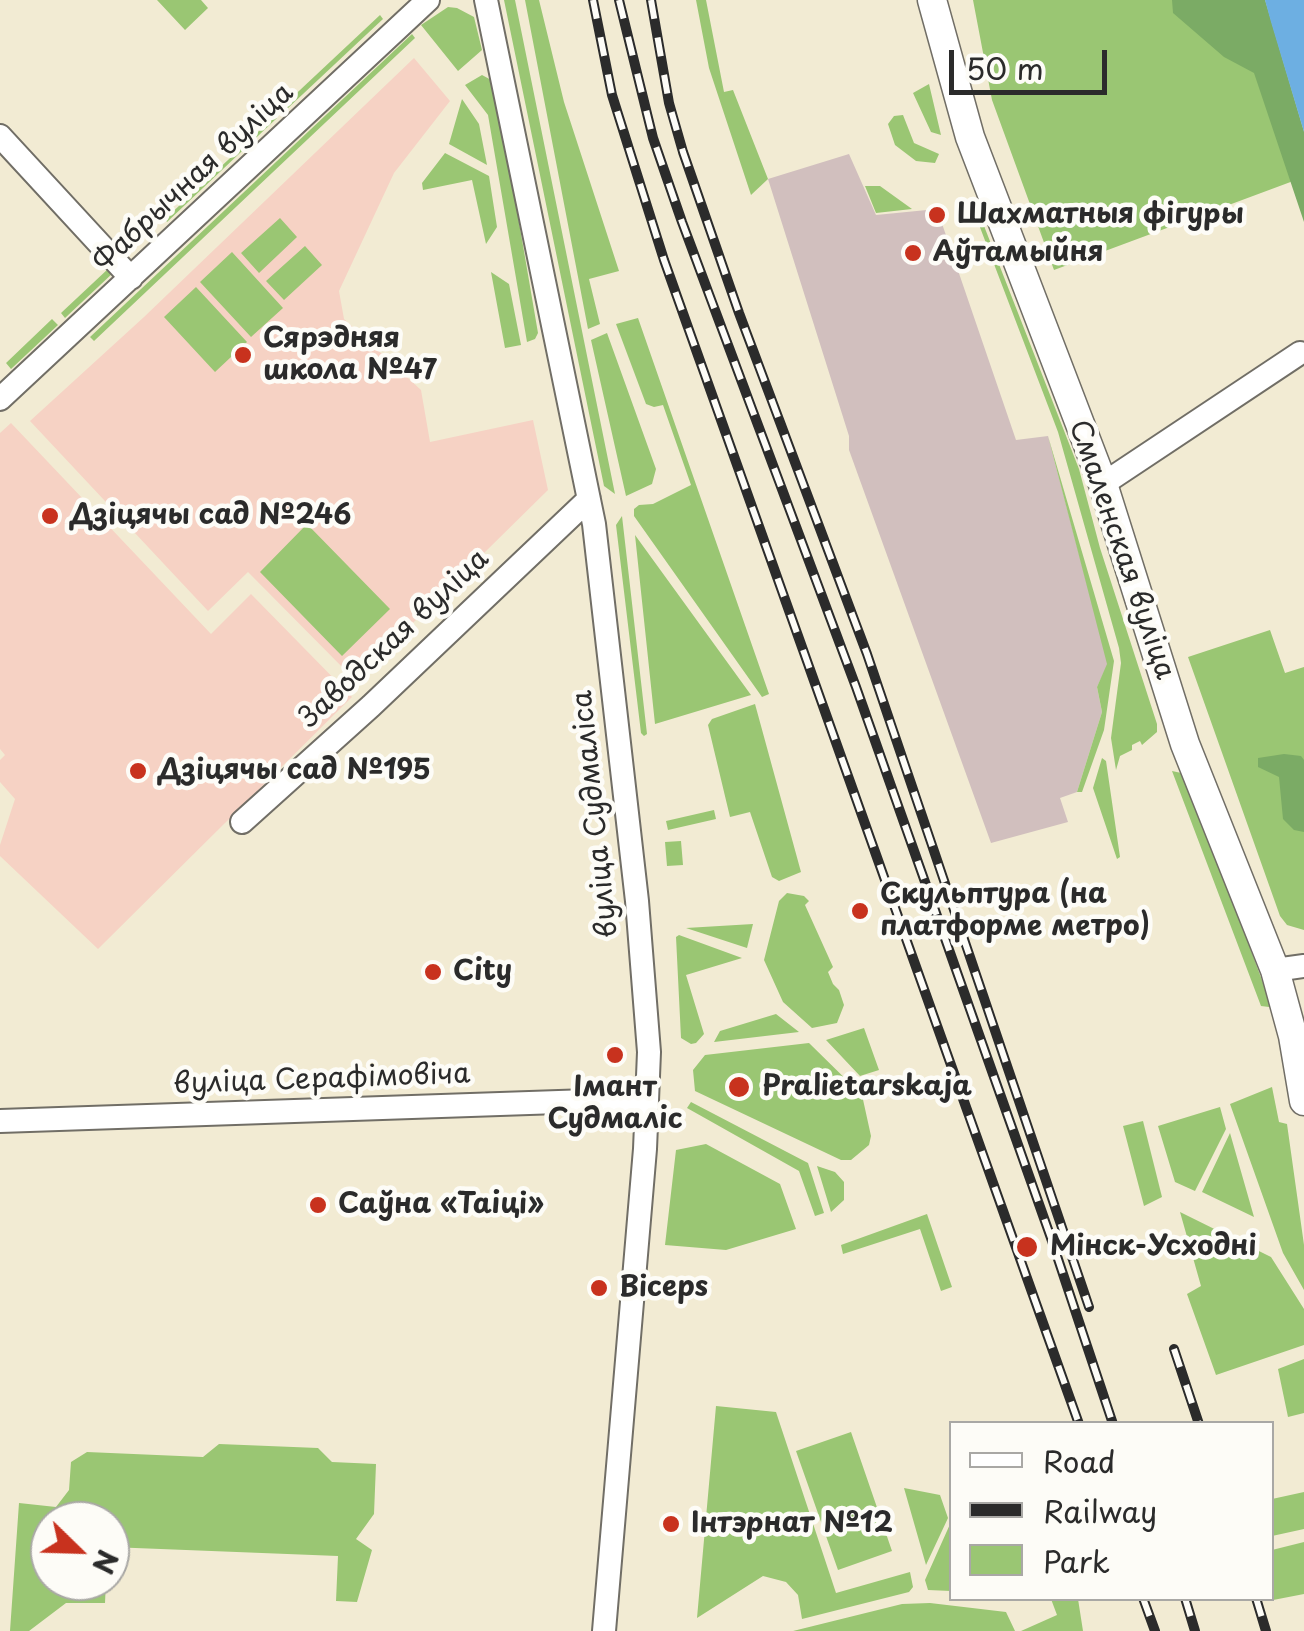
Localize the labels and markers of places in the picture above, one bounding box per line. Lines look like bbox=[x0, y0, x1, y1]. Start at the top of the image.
place label: Шахматныя фігуры bbox=[957, 198, 1244, 232]
marker: Шахматныя фігуры bbox=[926, 204, 948, 226]
place label: Аўтамыйня bbox=[933, 236, 1104, 270]
marker: Аўтамыйня bbox=[902, 242, 924, 264]
place label: Сярэдняя школа №47 bbox=[263, 322, 437, 388]
marker: Сярэдняя школа №47 bbox=[232, 344, 254, 366]
place label: Дзіцячы сад №246 bbox=[70, 499, 351, 533]
marker: Дзіцячы сад №246 bbox=[39, 505, 61, 527]
place label: Дзіцячы сад №195 bbox=[158, 754, 431, 788]
marker: Дзіцячы сад №195 bbox=[127, 760, 149, 782]
place label: Скульптура (на платформе метро) bbox=[880, 878, 1150, 944]
marker: Скульптура (на платформе метро) bbox=[849, 900, 871, 922]
place label: City bbox=[453, 955, 512, 989]
marker: City bbox=[422, 961, 444, 983]
marker: Імант Судмаліс bbox=[604, 1044, 626, 1066]
place label: Pralietarskaja bbox=[762, 1070, 972, 1104]
place label: Імант Судмаліс bbox=[547, 1071, 683, 1137]
marker: Pralietarskaja bbox=[726, 1074, 752, 1100]
place label: Саўна «Таіці» bbox=[338, 1188, 544, 1222]
marker: Саўна «Таіці» bbox=[307, 1194, 329, 1216]
place label: Мінск-Усходні bbox=[1050, 1230, 1257, 1264]
marker: Мінск-Усходні bbox=[1014, 1234, 1040, 1260]
place label: Biceps bbox=[619, 1271, 708, 1305]
marker: Biceps bbox=[588, 1277, 610, 1299]
place label: Інтэрнат №12 bbox=[691, 1507, 893, 1541]
marker: Інтэрнат №12 bbox=[660, 1513, 682, 1535]

